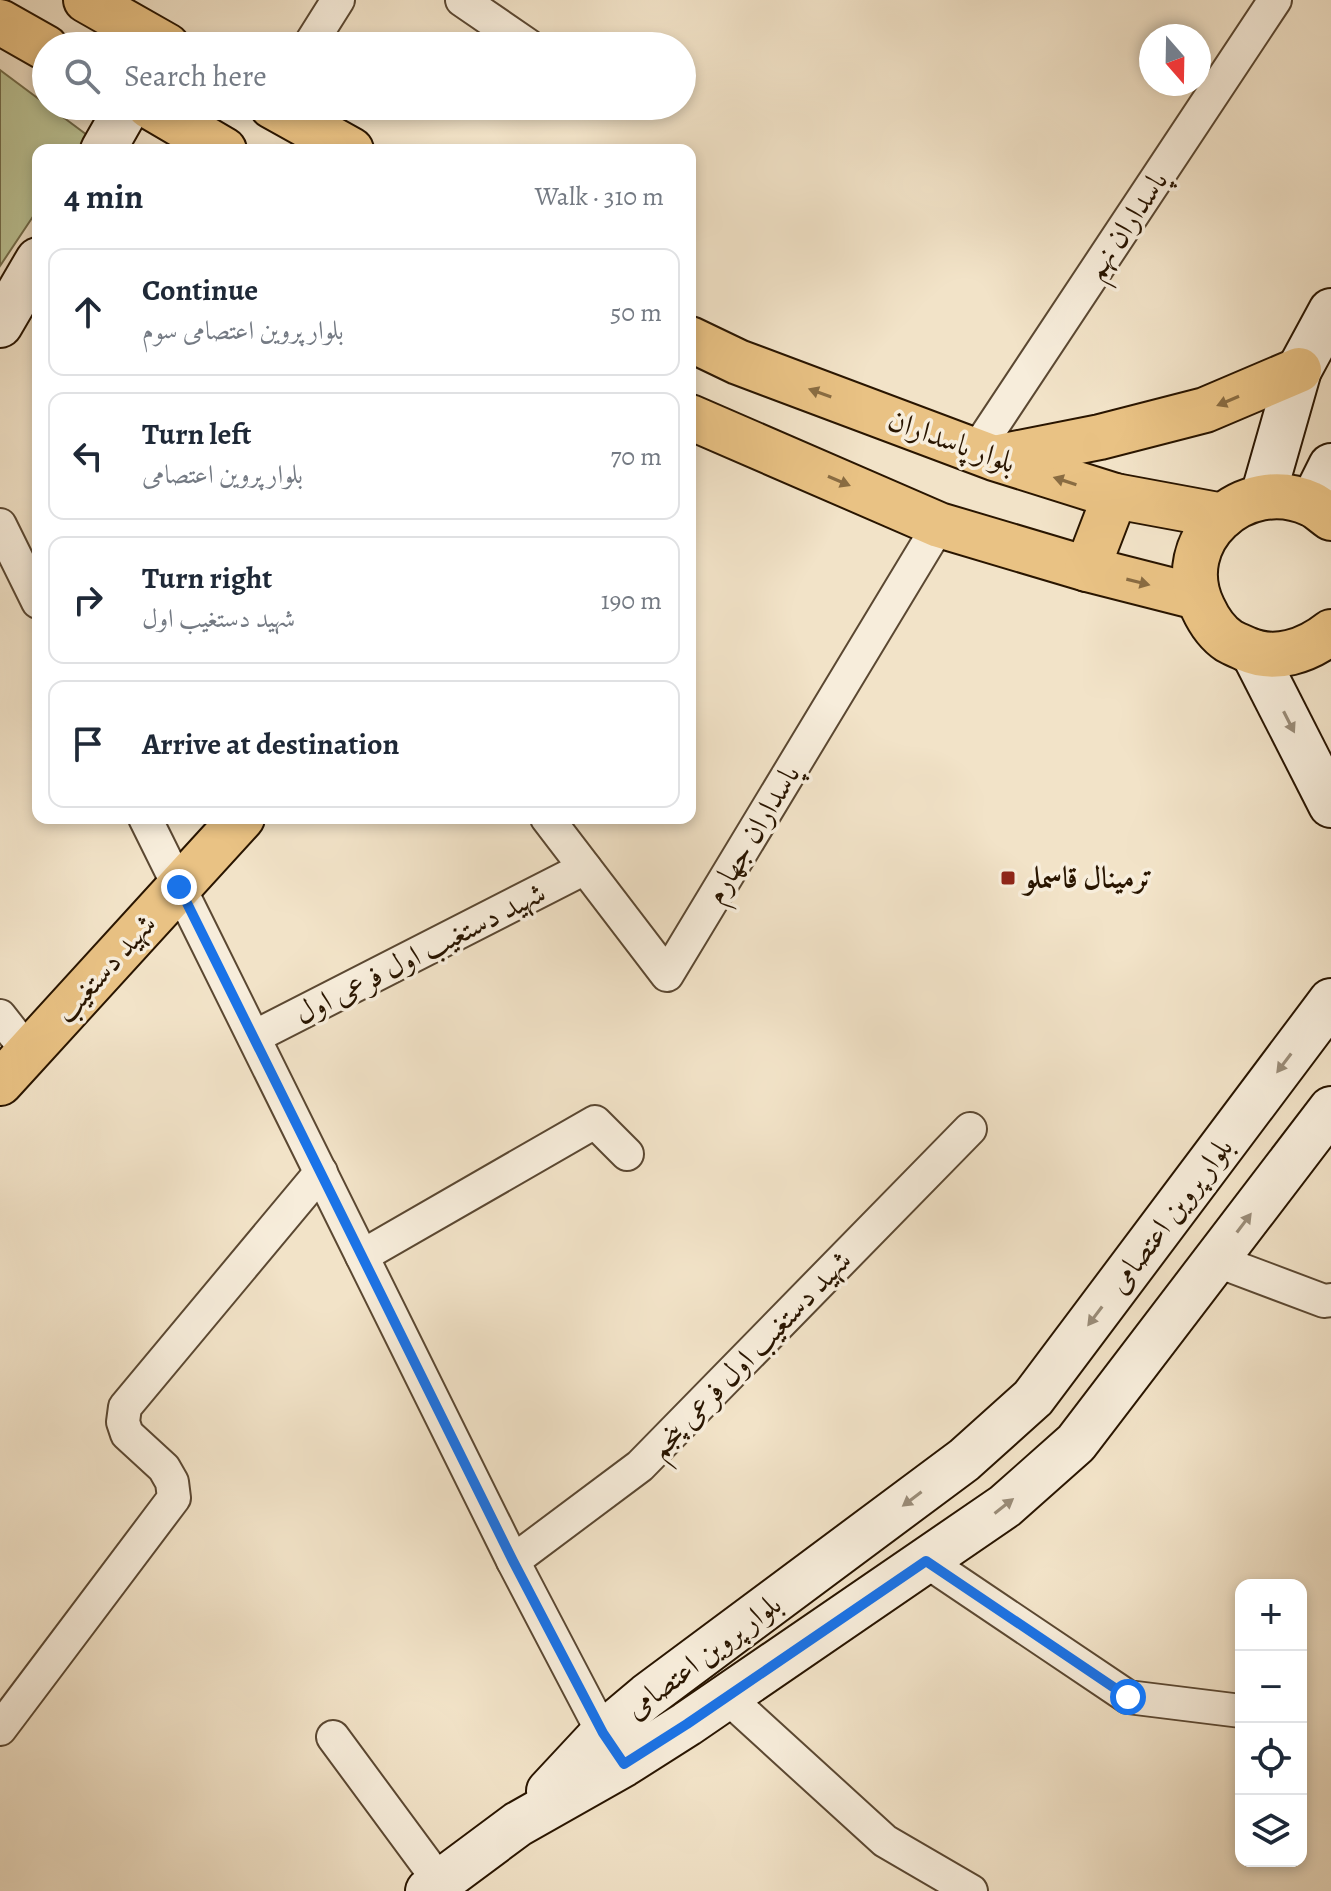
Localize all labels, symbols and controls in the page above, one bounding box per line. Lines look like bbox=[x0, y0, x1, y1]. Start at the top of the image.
north arrow bbox=[1139, 24, 1211, 96]
search box bbox=[32, 32, 696, 120]
icon: search bbox=[60, 54, 104, 98]
text: Search here bbox=[124, 56, 267, 96]
street label: پاسداران نهم bbox=[1075, 162, 1184, 292]
text: 4 min bbox=[64, 173, 143, 220]
text: Walk · 310 m bbox=[535, 179, 664, 214]
text: Continue bbox=[142, 270, 258, 310]
icon: ahead bbox=[66, 290, 110, 334]
text: 50 m bbox=[610, 295, 662, 330]
text: بلوار پروین اعتصامی سوم bbox=[142, 313, 344, 348]
one-way arrow bbox=[808, 386, 832, 399]
one-way arrow bbox=[1216, 394, 1240, 407]
street label: بلوار پاسداران bbox=[882, 399, 1021, 484]
text: Turn left bbox=[142, 414, 251, 454]
icon: left bbox=[66, 434, 110, 478]
text: 70 m bbox=[610, 439, 662, 474]
text: بلوار پروین اعتصامی bbox=[142, 457, 303, 492]
one-way arrow bbox=[1053, 474, 1077, 486]
one-way arrow bbox=[827, 475, 851, 488]
text: Turn right bbox=[142, 558, 272, 598]
one-way arrow bbox=[1125, 577, 1150, 589]
icon: right bbox=[66, 578, 110, 622]
text: 190 m bbox=[601, 583, 662, 618]
text: شهید دستغیب اول bbox=[142, 601, 295, 636]
one-way arrow bbox=[1281, 711, 1295, 733]
icon: arrive bbox=[66, 722, 110, 766]
text: Arrive at destination bbox=[142, 724, 399, 764]
street label: پاسداران جهارم bbox=[695, 756, 815, 914]
place label: ترمینال قاسملو bbox=[1021, 858, 1153, 898]
route end bbox=[161, 869, 197, 905]
marker: ترمینال قاسملو bbox=[999, 869, 1017, 887]
street label: شهید دستغیب اول فرعی اول bbox=[288, 872, 552, 1034]
street label: شهید دستغیب bbox=[45, 905, 165, 1031]
one-way arrow bbox=[1277, 1053, 1293, 1073]
street label: بلوار پروین اعتصامی bbox=[1098, 1129, 1242, 1301]
one-way arrow bbox=[1235, 1213, 1251, 1233]
street label: شهید دستغیب اول فرعی پنجم bbox=[640, 1241, 866, 1473]
one-way arrow bbox=[1087, 1306, 1103, 1326]
one-way arrow bbox=[902, 1490, 923, 1506]
one-way arrow bbox=[994, 1498, 1014, 1514]
map controls bbox=[1235, 1579, 1307, 1867]
button: + bbox=[1235, 1579, 1307, 1651]
street label: بلوار پروین اعتصامی bbox=[617, 1584, 789, 1728]
button: − bbox=[1235, 1651, 1307, 1723]
route start bbox=[1110, 1679, 1146, 1715]
button: locate bbox=[1235, 1723, 1307, 1795]
button: layers bbox=[1235, 1795, 1307, 1867]

